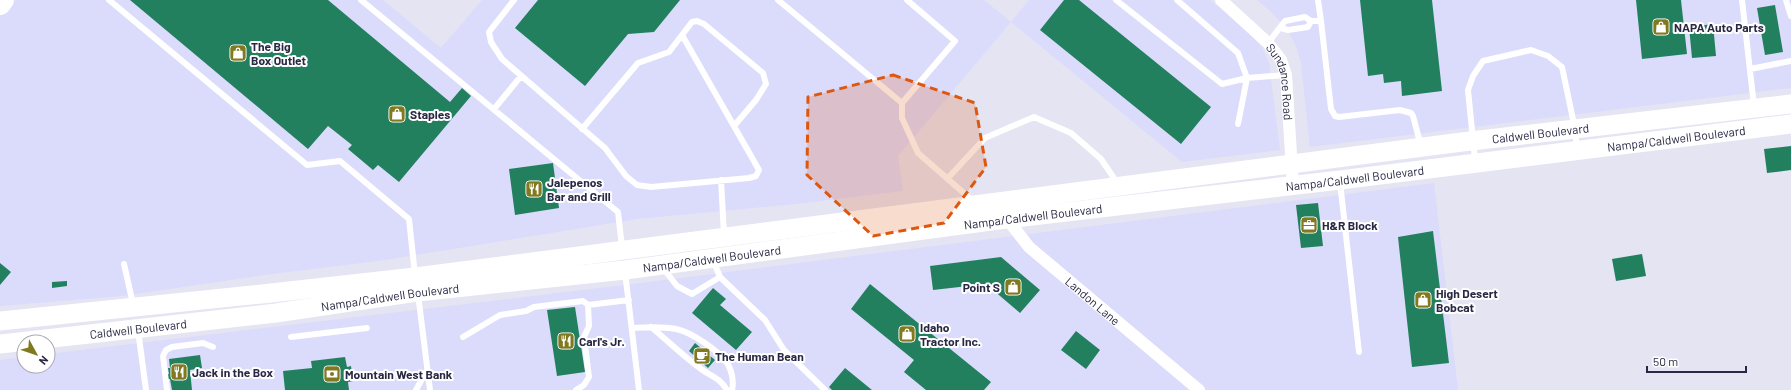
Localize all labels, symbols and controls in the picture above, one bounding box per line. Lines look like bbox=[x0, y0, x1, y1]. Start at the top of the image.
shop icon: NAPA Auto Parts bbox=[1651, 17, 1671, 37]
place label: NAPA Auto Parts bbox=[1674, 20, 1764, 34]
place label: The Big Box Outlet bbox=[251, 39, 307, 67]
street label: Sundance Road bbox=[1264, 40, 1296, 121]
shop icon: The Big Box Outlet bbox=[228, 43, 248, 63]
shop icon: Staples bbox=[387, 104, 407, 124]
place label: Staples bbox=[410, 107, 450, 121]
street label: Caldwell Boulevard bbox=[1491, 120, 1590, 145]
street label: Nampa/Caldwell Boulevard bbox=[1606, 123, 1746, 154]
street label: Nampa/Caldwell Boulevard bbox=[1285, 163, 1425, 193]
place label: Jalepenos Bar and Grill bbox=[547, 175, 611, 203]
restaurant icon: Jalepenos Bar and Grill bbox=[524, 179, 544, 199]
street label: Nampa/Caldwell Boulevard bbox=[963, 201, 1103, 232]
office icon: H&R Block bbox=[1299, 215, 1319, 235]
place label: H&R Block bbox=[1322, 218, 1378, 232]
street label: Nampa/Caldwell Boulevard bbox=[642, 242, 782, 275]
street label: Landon Lane bbox=[1063, 274, 1123, 328]
shop icon: Point S bbox=[1003, 277, 1023, 297]
place label: Point S bbox=[963, 280, 1000, 294]
street label: Nampa/Caldwell Boulevard bbox=[320, 281, 460, 313]
place label: High Desert Bobcat bbox=[1436, 286, 1498, 314]
shop icon: High Desert Bobcat bbox=[1413, 290, 1433, 310]
street label: Caldwell Boulevard bbox=[89, 316, 187, 341]
place label: Idaho Tractor Inc. bbox=[920, 320, 981, 348]
shop icon: Idaho Tractor Inc. bbox=[897, 324, 917, 344]
restaurant icon: Carl's Jr. bbox=[556, 331, 576, 351]
north arrow bbox=[16, 334, 56, 374]
place label: Carl's Jr. bbox=[579, 334, 625, 348]
cafe icon: The Human Bean bbox=[692, 346, 712, 366]
scale bar bbox=[1647, 348, 1746, 374]
place label: The Human Bean bbox=[715, 349, 804, 363]
text: N bbox=[37, 354, 51, 368]
text: 50 m bbox=[1653, 354, 1678, 368]
restaurant icon: Jack in the Box bbox=[169, 362, 189, 382]
bank icon: Mountain West Bank bbox=[322, 364, 342, 384]
place label: Jack in the Box bbox=[192, 365, 273, 379]
place label: Mountain West Bank bbox=[345, 367, 453, 381]

